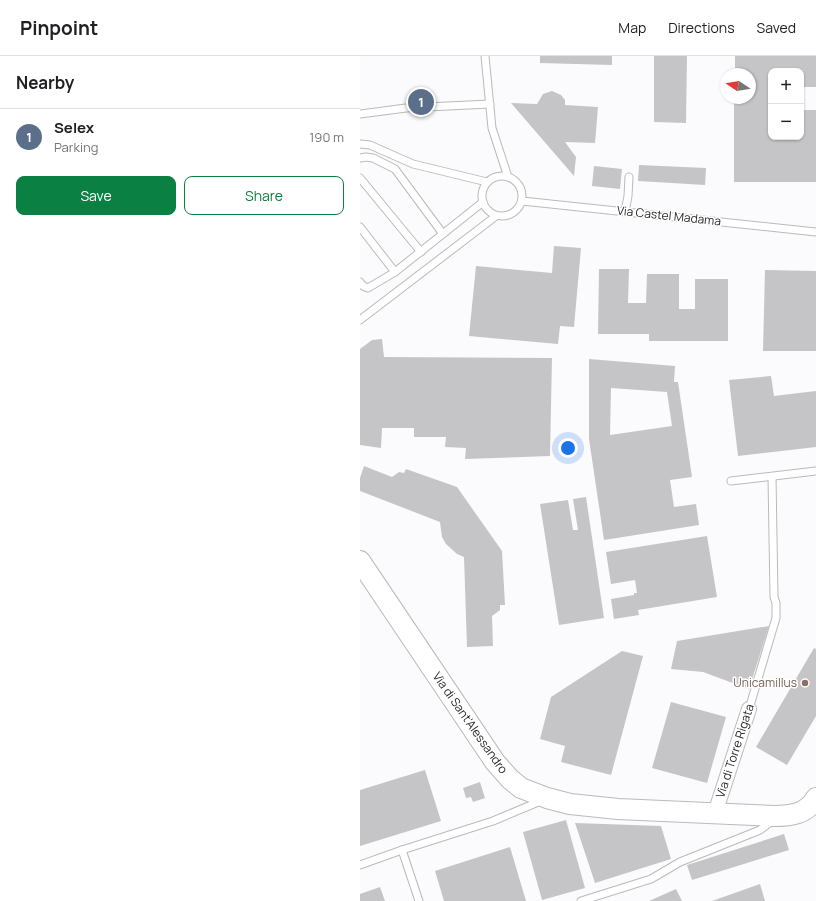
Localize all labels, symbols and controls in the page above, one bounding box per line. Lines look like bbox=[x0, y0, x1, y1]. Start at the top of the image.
text: Pinpoint bbox=[20, 15, 98, 41]
text: Map bbox=[618, 18, 646, 37]
text: Directions bbox=[668, 18, 735, 37]
text: Saved bbox=[757, 18, 796, 37]
north arrow bbox=[720, 68, 756, 104]
map controls bbox=[768, 68, 804, 140]
button: + bbox=[768, 68, 804, 104]
text: Nearby bbox=[16, 71, 74, 94]
pin: 1 bbox=[408, 87, 434, 117]
button: − bbox=[768, 104, 804, 140]
text: Selex bbox=[54, 117, 94, 138]
text: 1 bbox=[26, 128, 32, 146]
text: 190 m bbox=[309, 128, 344, 146]
text: Parking bbox=[54, 138, 98, 156]
button: Save bbox=[16, 176, 176, 215]
button: Share bbox=[184, 176, 344, 215]
street label: Via Castel Madama bbox=[616, 202, 722, 229]
your location bbox=[558, 438, 578, 458]
street label: Via di Sant'Alessandro bbox=[429, 668, 512, 777]
place label: Unicamillus bbox=[733, 674, 797, 691]
marker: Unicamillus bbox=[800, 678, 810, 688]
street label: Via di Torre Rigata bbox=[711, 702, 758, 800]

